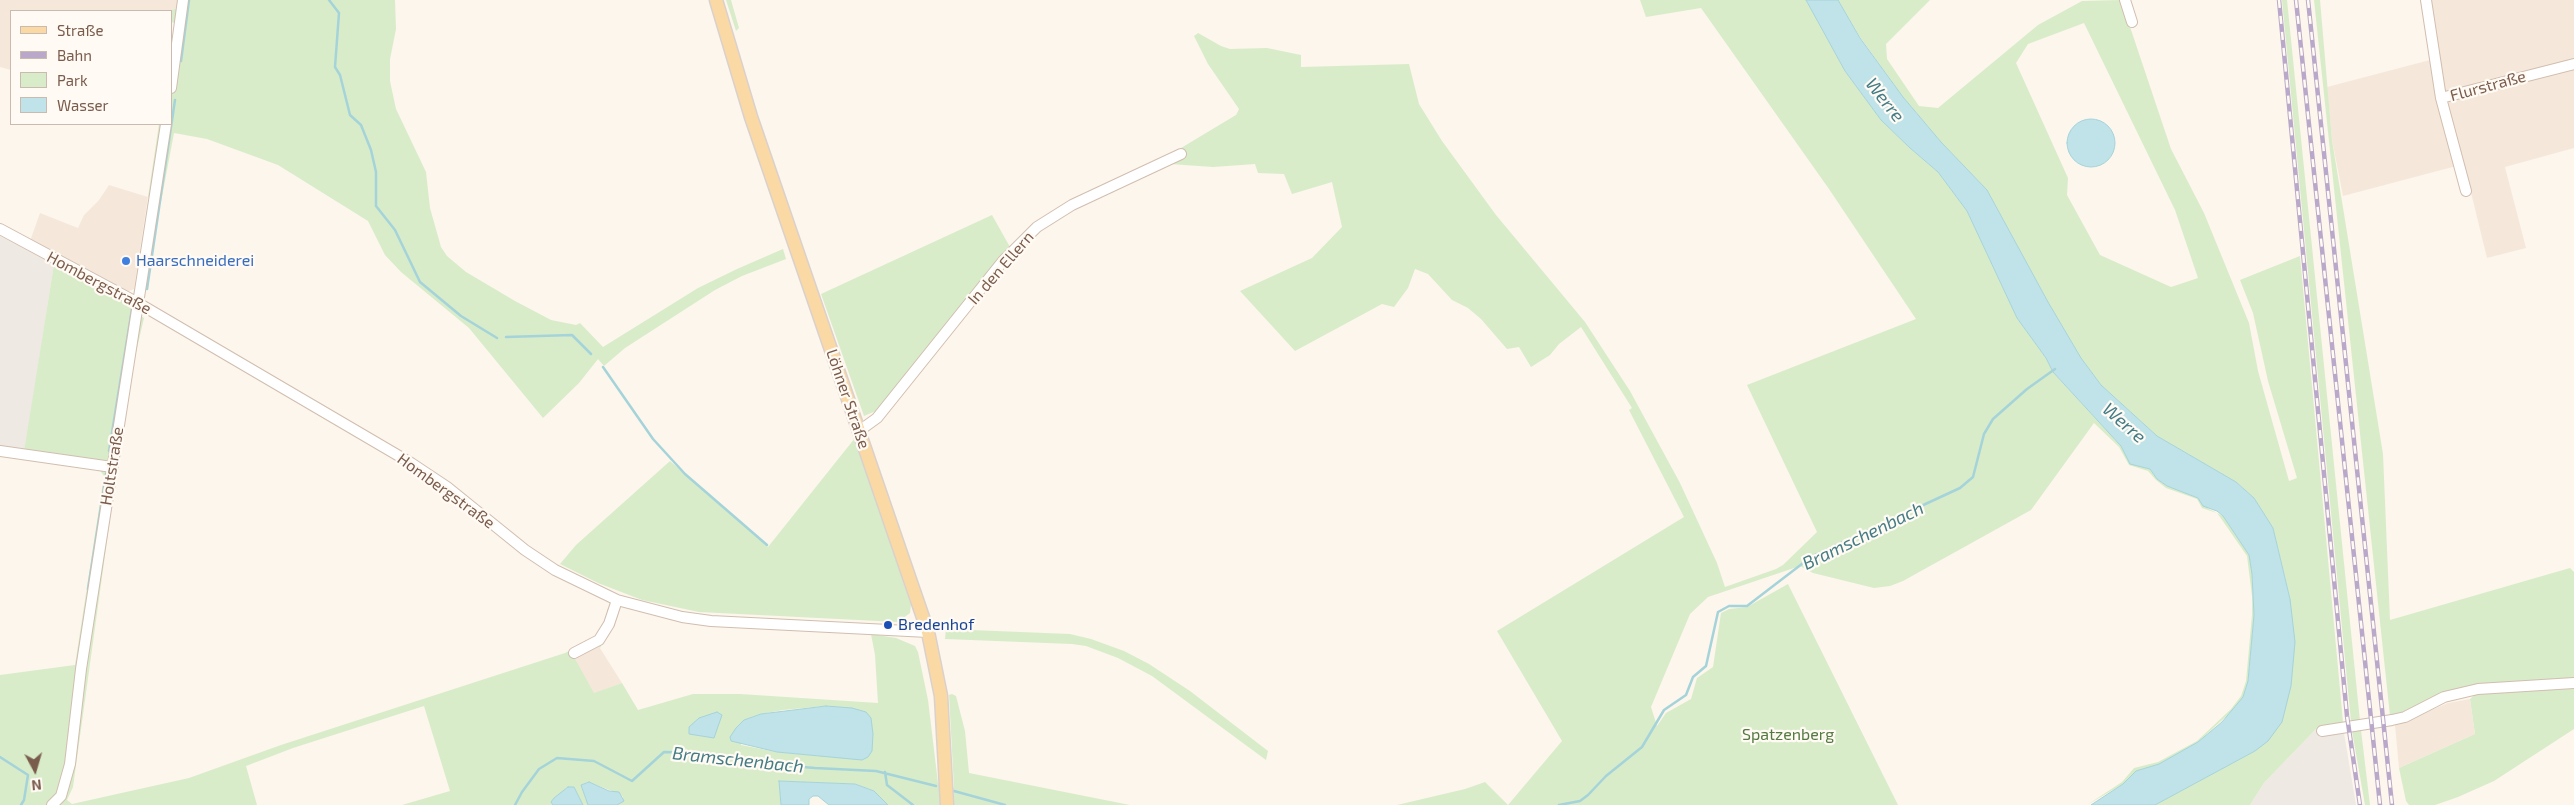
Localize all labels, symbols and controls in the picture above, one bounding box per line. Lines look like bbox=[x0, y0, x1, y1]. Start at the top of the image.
legend bbox=[10, 10, 172, 125]
text: Straße bbox=[57, 21, 103, 39]
text: Bahn bbox=[57, 46, 92, 64]
street label: Flurstraße bbox=[2448, 67, 2528, 105]
text: Park bbox=[57, 71, 88, 89]
water label: Werre bbox=[1861, 74, 1909, 126]
text: Wasser bbox=[57, 96, 109, 114]
street label: In den Ellern bbox=[964, 228, 1038, 308]
street label: Hombergstraße bbox=[43, 247, 155, 319]
place label: Haarschneiderei bbox=[136, 251, 254, 271]
marker: Haarschneiderei bbox=[120, 255, 132, 267]
street label: Löhner Straße bbox=[822, 347, 874, 451]
water label: Werre bbox=[2098, 398, 2150, 448]
street label: Holtstraße bbox=[96, 425, 128, 507]
street label: Hombergstraße bbox=[394, 449, 498, 533]
water label: Bramschenbach bbox=[1799, 497, 1927, 575]
place label: Bredenhof bbox=[898, 615, 974, 635]
marker: Bredenhof bbox=[882, 619, 894, 631]
park label: Spatzenberg bbox=[1742, 725, 1834, 745]
water label: Bramschenbach bbox=[671, 742, 805, 778]
north arrow bbox=[10, 745, 60, 795]
text: N bbox=[31, 776, 43, 794]

